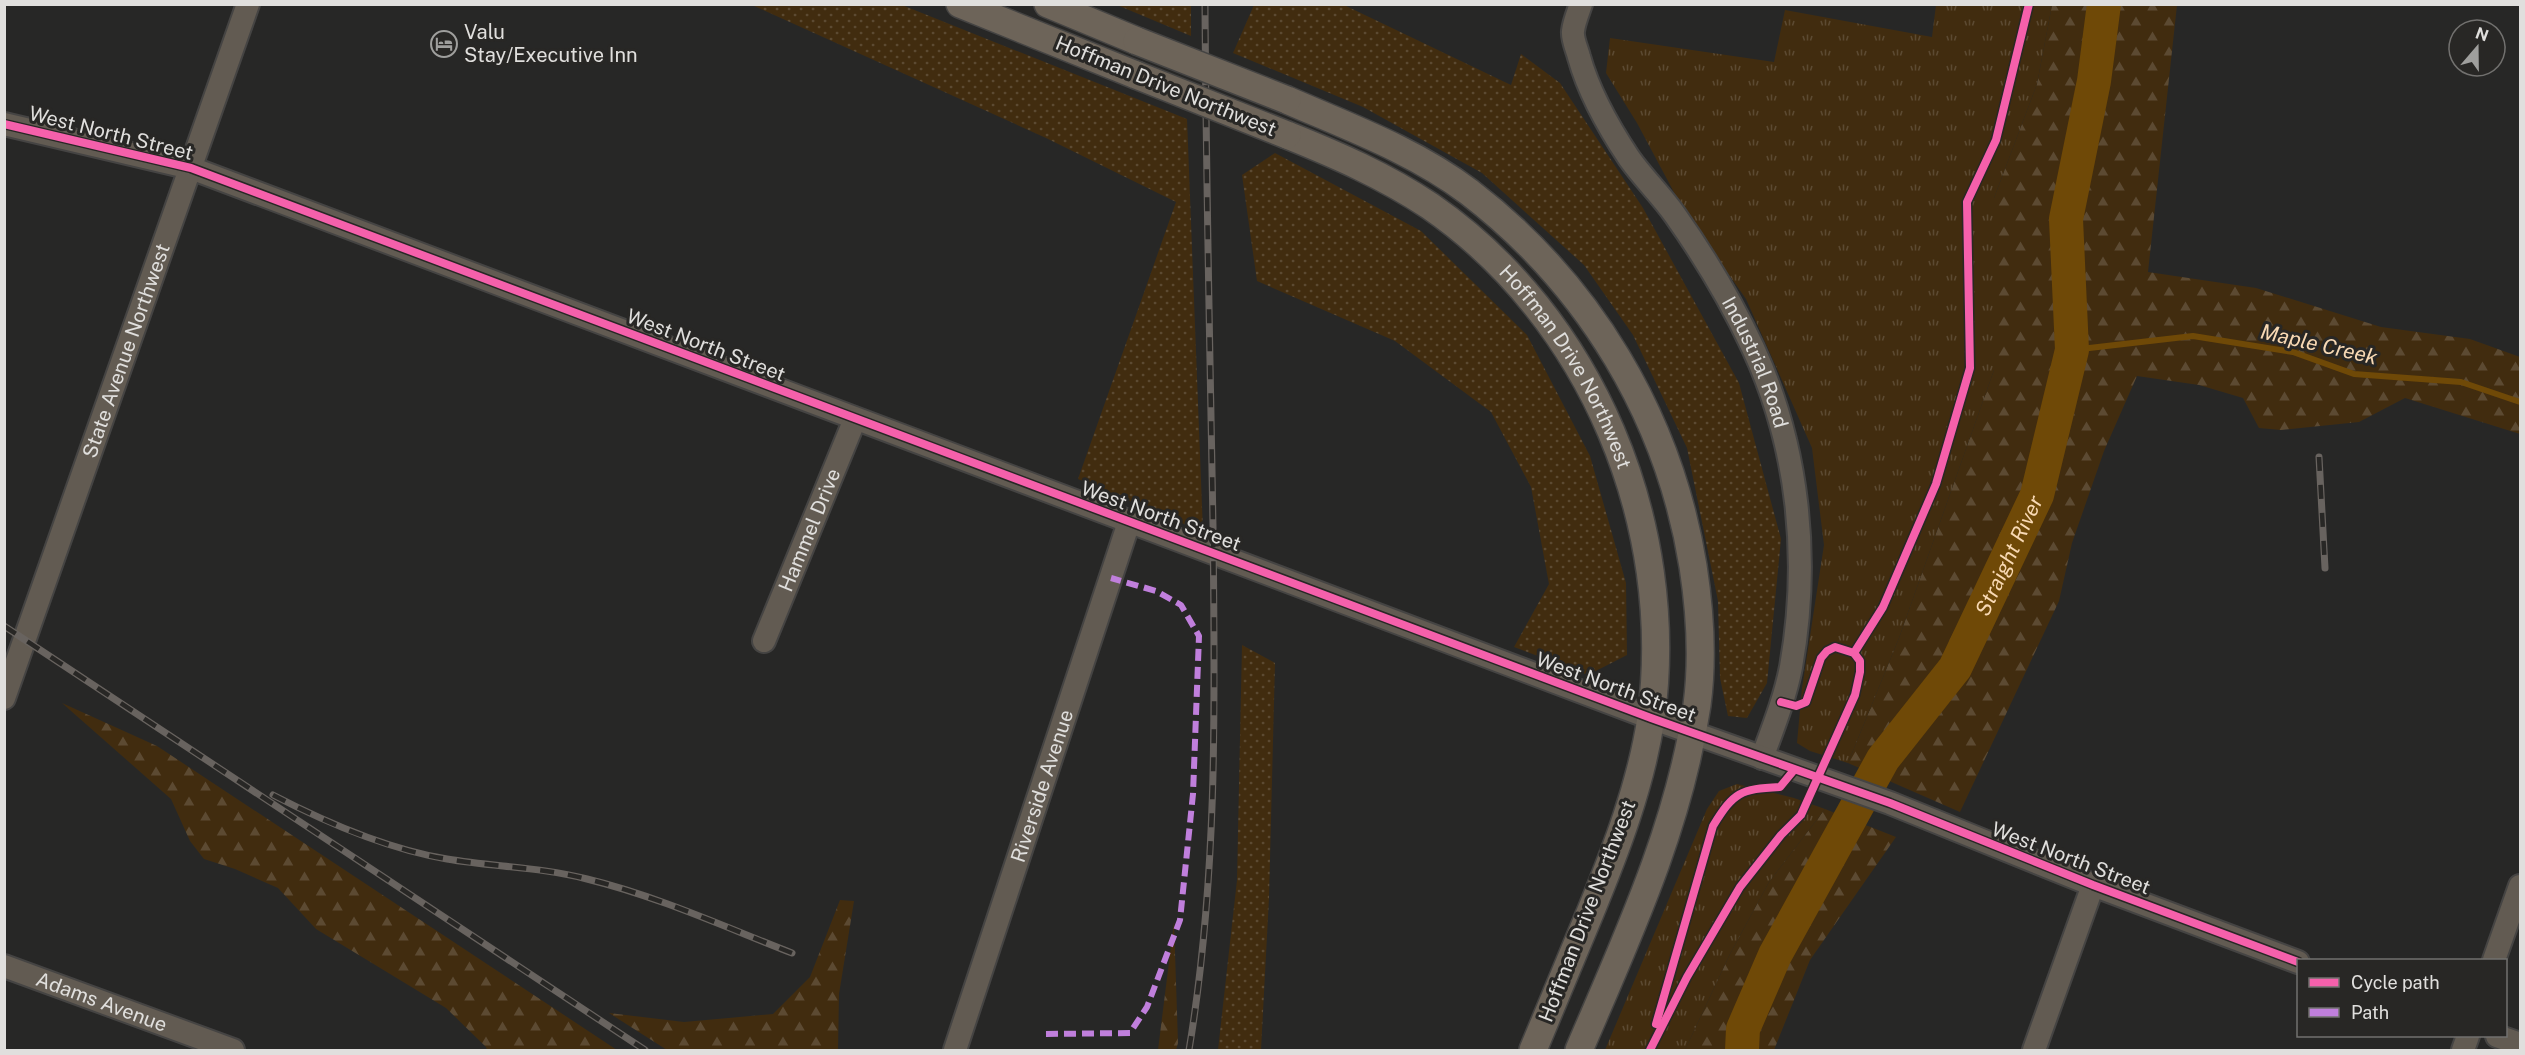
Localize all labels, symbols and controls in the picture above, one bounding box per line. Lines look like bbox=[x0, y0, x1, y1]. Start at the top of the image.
north arrow bbox=[2447, 18, 2507, 78]
place label: Valu Stay/Executive Inn bbox=[464, 20, 637, 67]
text: N bbox=[2473, 23, 2491, 45]
hotel icon: Valu Stay/Executive Inn bbox=[429, 29, 459, 59]
street label: Hoffman Drive Northwest bbox=[1052, 31, 1280, 141]
street label: West North Street bbox=[26, 101, 196, 165]
street label: State Avenue Northwest bbox=[77, 240, 175, 461]
street label: Hoffman Drive Northwest bbox=[1494, 260, 1636, 472]
street label: Industrial Road bbox=[1717, 292, 1793, 431]
street label: West North Street bbox=[623, 304, 789, 386]
water label: Maple Creek bbox=[2258, 318, 2381, 370]
street label: Hammel Drive bbox=[774, 465, 845, 595]
street label: West North Street bbox=[1078, 476, 1244, 556]
water label: Straight River bbox=[1969, 490, 2048, 620]
street label: West North Street bbox=[1533, 647, 1699, 727]
street label: Riverside Avenue bbox=[1006, 707, 1078, 865]
street label: Hoffman Drive Northwest bbox=[1534, 797, 1640, 1025]
street label: West North Street bbox=[1988, 817, 2154, 899]
legend bbox=[2297, 959, 2507, 1037]
street label: Adams Avenue bbox=[33, 967, 170, 1037]
text: Cycle path bbox=[2351, 972, 2440, 993]
text: Path bbox=[2351, 1002, 2389, 1023]

